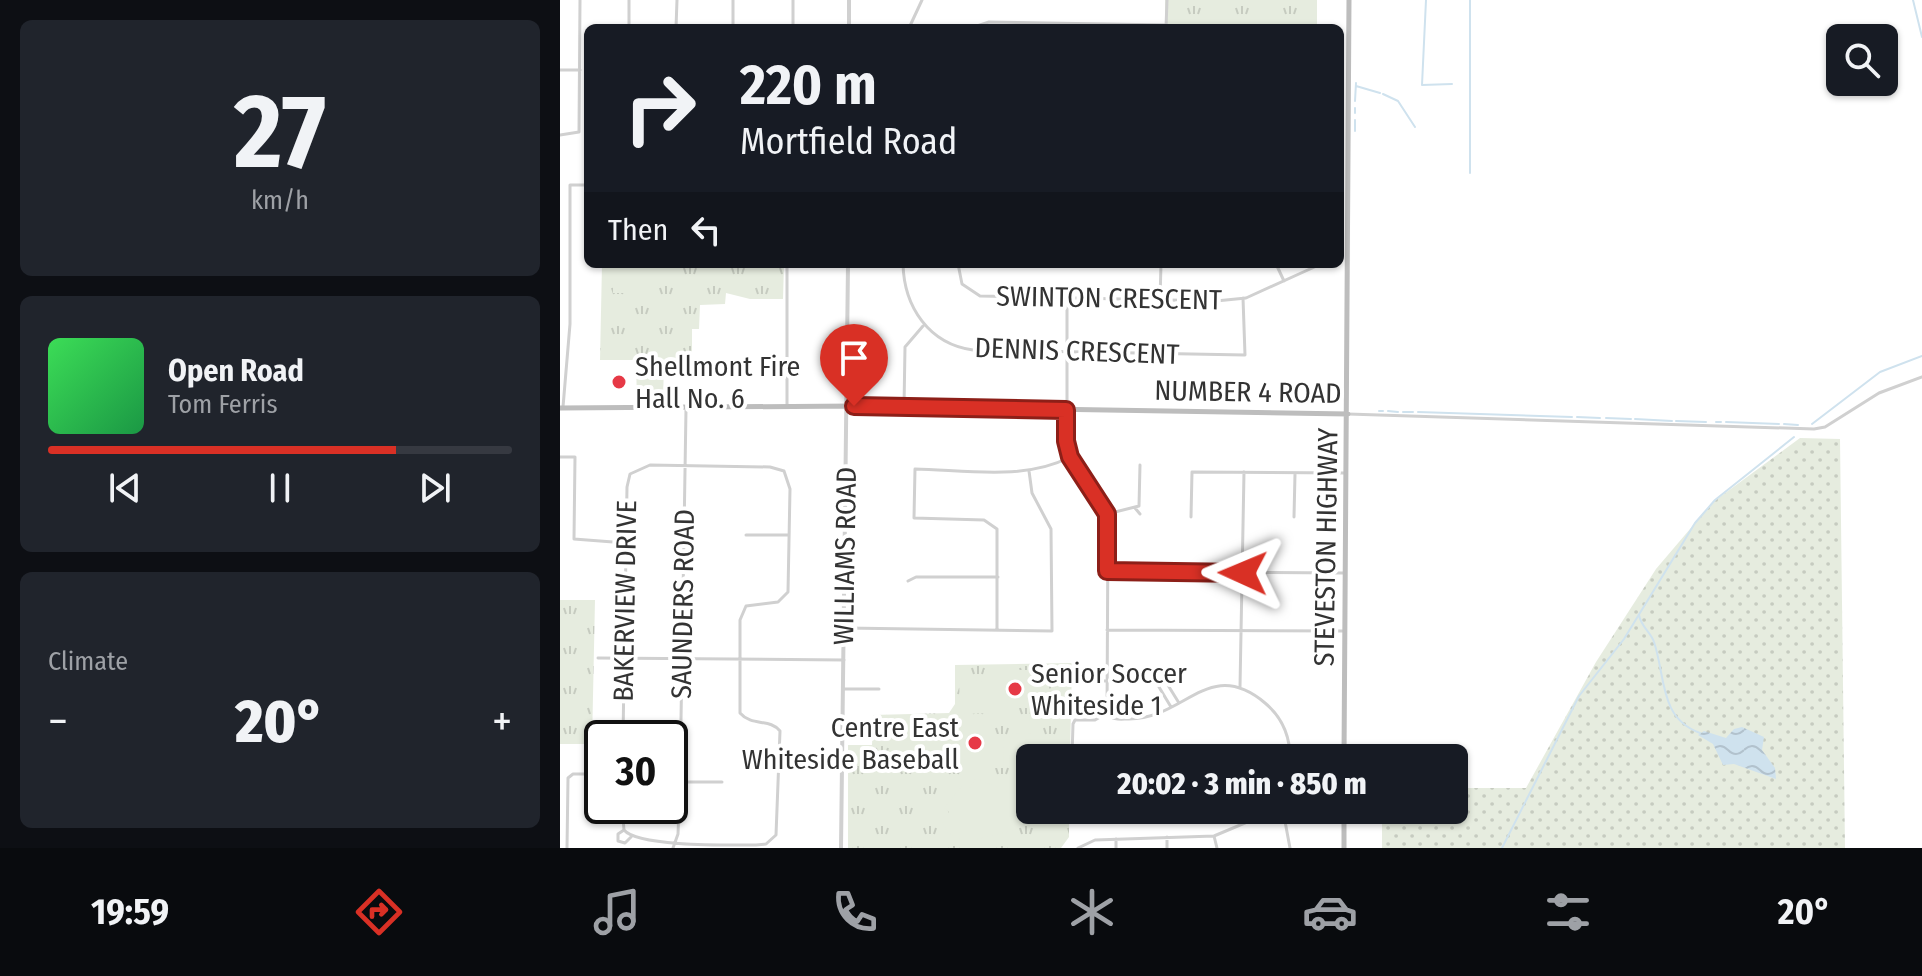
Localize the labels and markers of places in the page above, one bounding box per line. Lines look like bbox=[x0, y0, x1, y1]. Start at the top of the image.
pin bbox=[820, 324, 888, 406]
place label: Shellmont Fire Hall No. 6 bbox=[635, 350, 800, 415]
marker: Shellmont Fire Hall No. 6 bbox=[610, 373, 628, 391]
place label: Senior Soccer Whiteside 1 bbox=[1031, 657, 1187, 722]
marker: Senior Soccer Whiteside 1 bbox=[1006, 680, 1024, 698]
place label: Centre East Whiteside Baseball bbox=[742, 711, 960, 776]
marker: Centre East Whiteside Baseball bbox=[966, 734, 984, 752]

